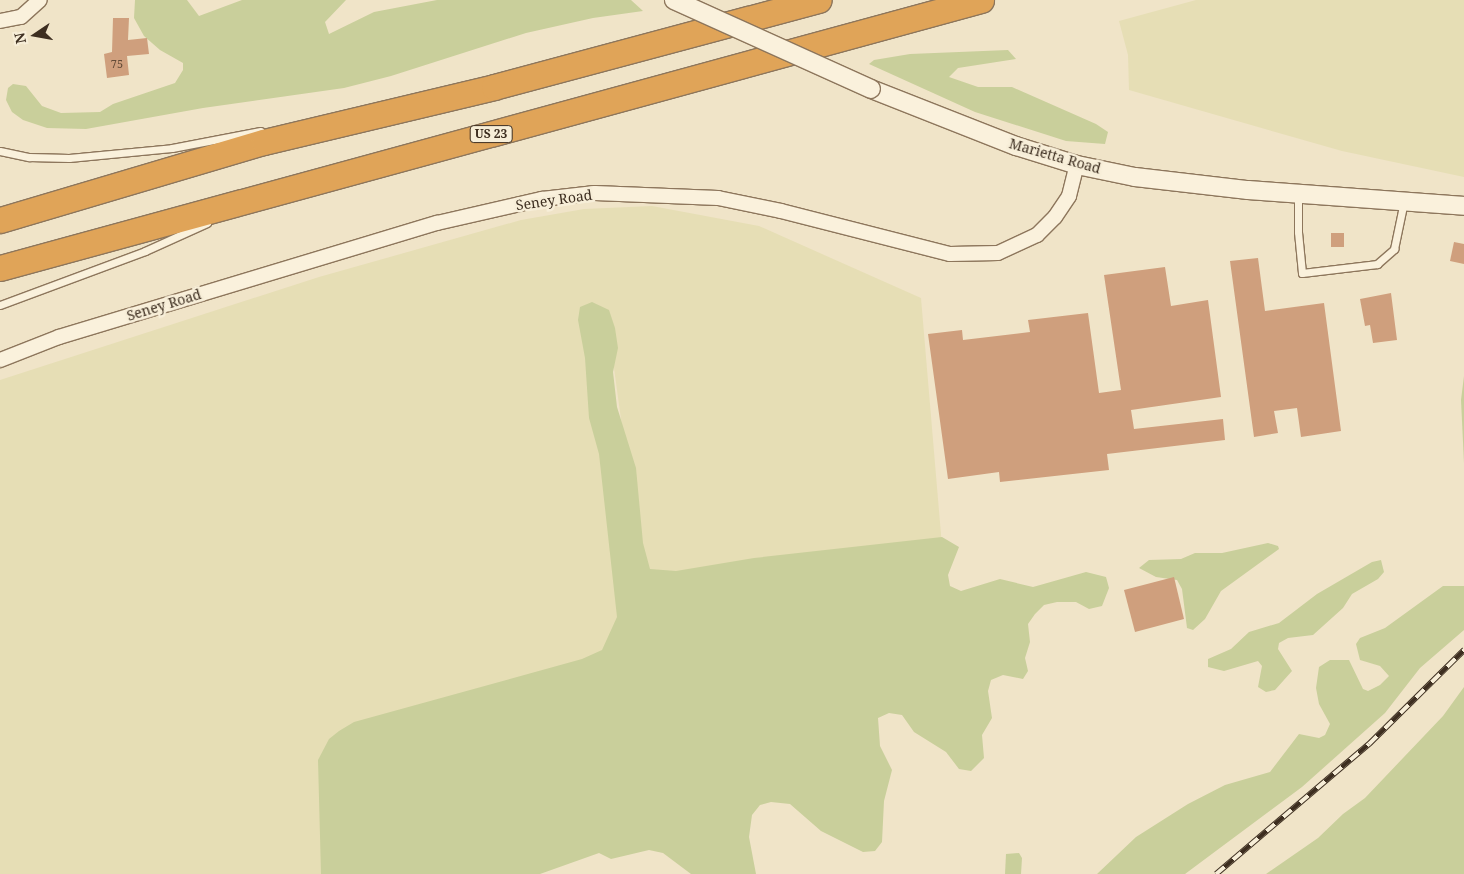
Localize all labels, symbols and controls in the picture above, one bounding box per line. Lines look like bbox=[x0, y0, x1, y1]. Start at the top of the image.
north arrow bbox=[10, 10, 60, 60]
text: N bbox=[9, 31, 30, 46]
house number: 75 bbox=[111, 57, 123, 71]
road number: US 23 bbox=[468, 125, 514, 144]
street label: Marietta Road bbox=[1007, 135, 1103, 177]
street label: Seney Road bbox=[515, 186, 593, 214]
street label: Seney Road bbox=[125, 286, 203, 324]

